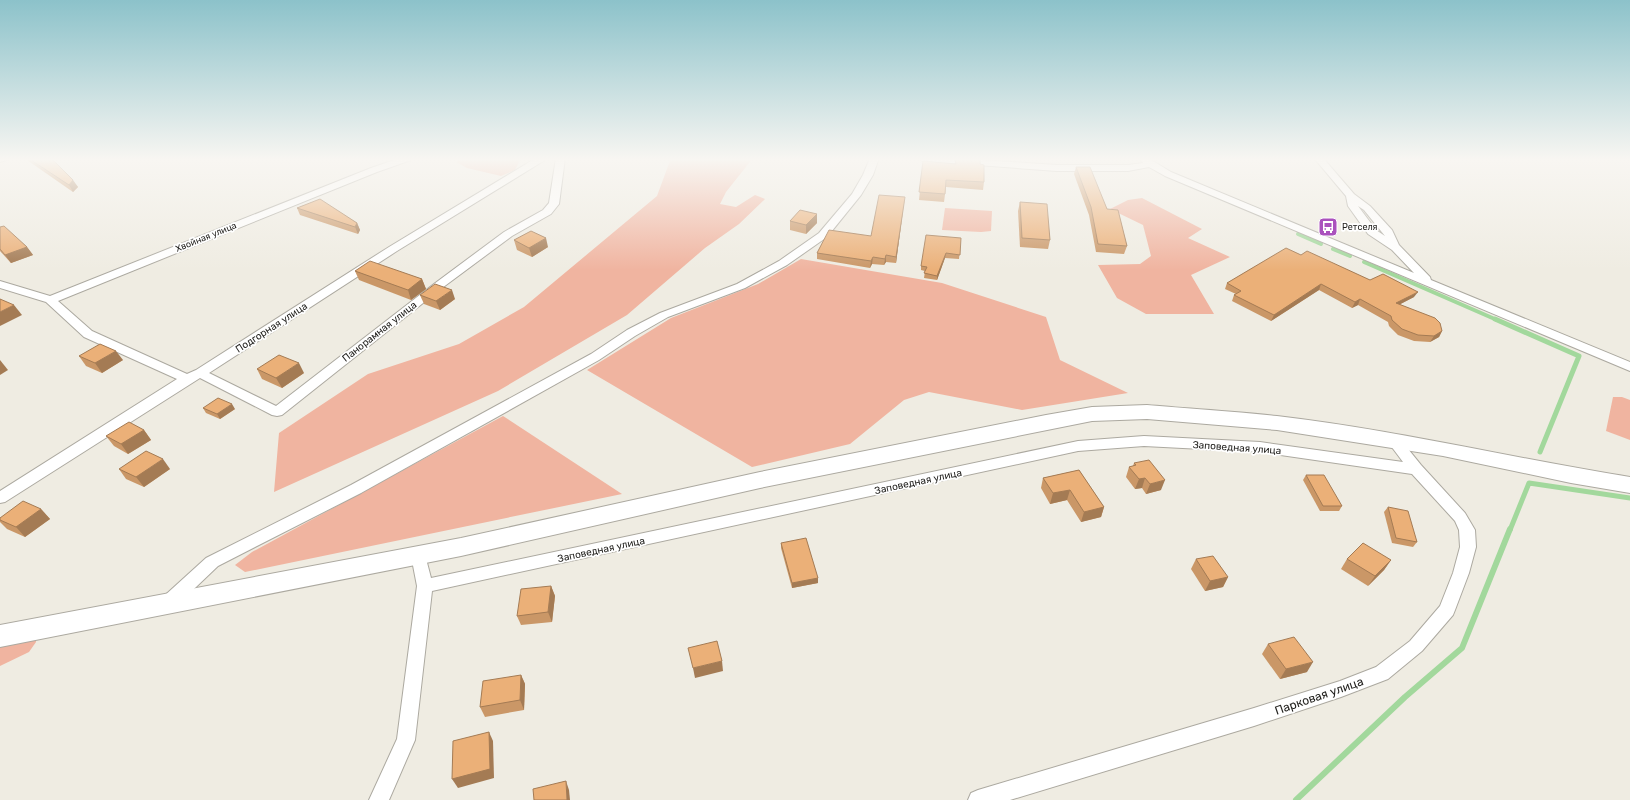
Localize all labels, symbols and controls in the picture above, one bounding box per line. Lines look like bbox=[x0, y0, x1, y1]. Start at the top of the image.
bus stop icon: Ретселя bbox=[1317, 216, 1339, 238]
street label: Хвойная улица bbox=[174, 220, 238, 254]
place label: Ретселя bbox=[1342, 222, 1378, 232]
street label: Панорамная улица bbox=[340, 299, 419, 365]
street label: Подгорная улица bbox=[233, 300, 310, 355]
street label: Заповедная улица bbox=[1192, 439, 1282, 457]
street label: Заповедная улица bbox=[873, 467, 963, 497]
street label: Заповедная улица bbox=[556, 535, 646, 565]
street label: Парковая улица bbox=[1273, 674, 1365, 718]

